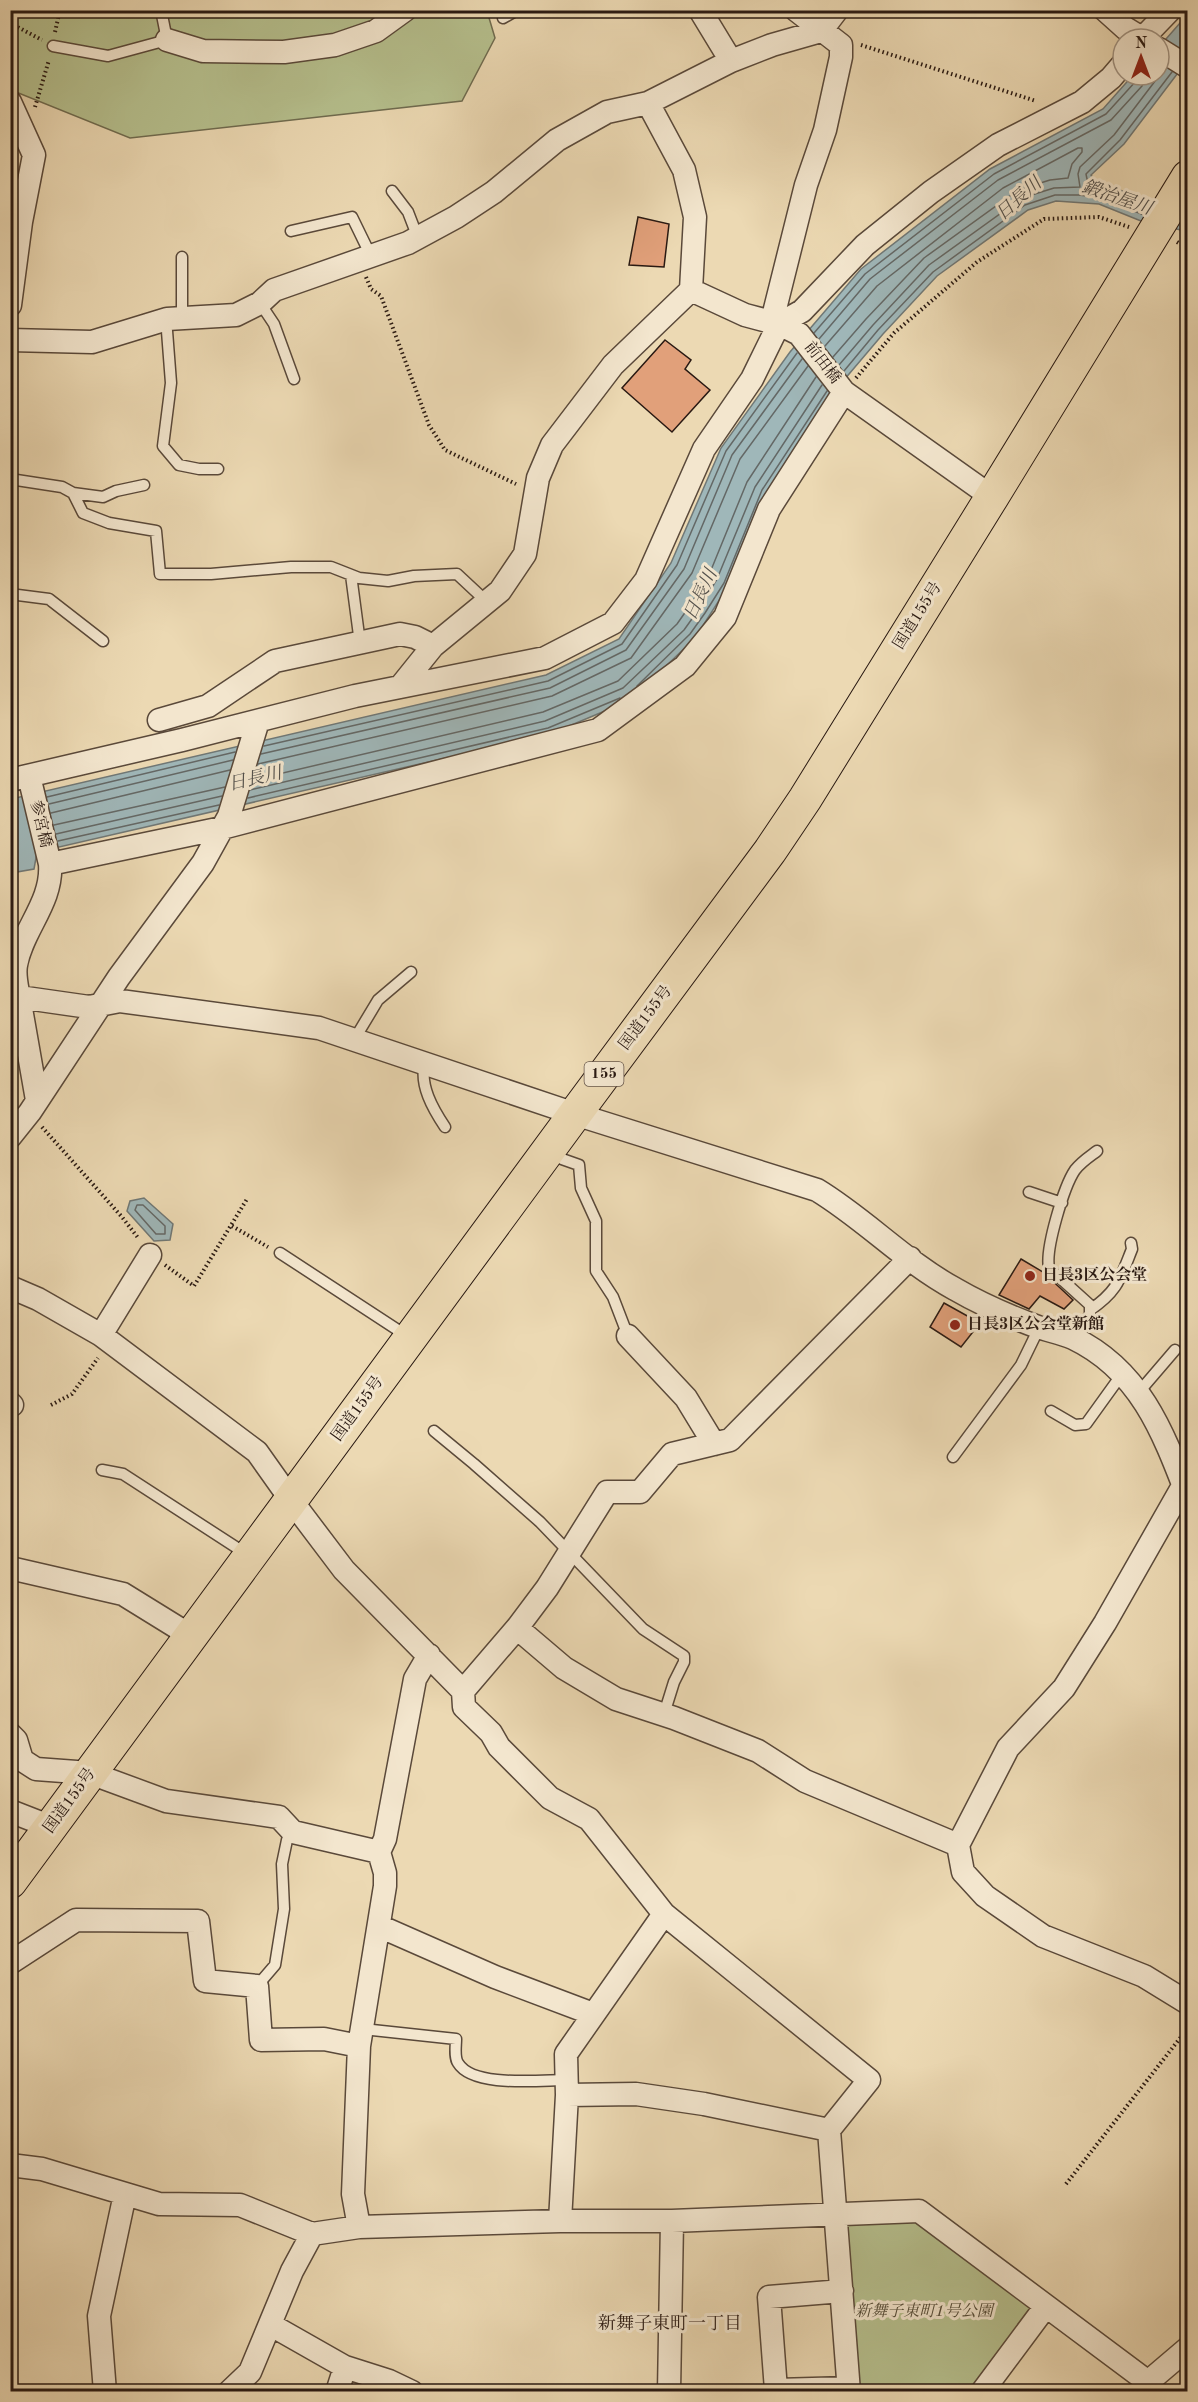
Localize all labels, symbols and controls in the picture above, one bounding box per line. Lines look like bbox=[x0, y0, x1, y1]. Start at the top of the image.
north arrow bbox=[1111, 27, 1171, 87]
text: N bbox=[1135, 36, 1148, 52]
water label: 日長川 bbox=[992, 172, 1047, 224]
water label: 鍛治屋川 bbox=[1080, 176, 1157, 219]
street label: 前田橋 bbox=[801, 338, 845, 387]
water label: 日長川 bbox=[681, 564, 721, 623]
street label: 国道155号 bbox=[889, 579, 945, 652]
water label: 日長川 bbox=[226, 763, 285, 794]
street label: 参宮橋 bbox=[27, 798, 55, 849]
street label: 国道155号 bbox=[615, 982, 675, 1053]
road number: 155 bbox=[584, 1062, 624, 1086]
place label: 日長3区公会堂 bbox=[1042, 1266, 1147, 1284]
marker: 日長3区公会堂 bbox=[1023, 1269, 1037, 1283]
place label: 日長3区公会堂新館 bbox=[967, 1315, 1104, 1333]
marker: 日長3区公会堂新館 bbox=[948, 1318, 962, 1332]
street label: 国道155号 bbox=[328, 1372, 387, 1444]
street label: 国道155号 bbox=[40, 1764, 99, 1836]
park label: 新舞子東町1号公園 bbox=[855, 2302, 996, 2320]
district label: 新舞子東町一丁目 bbox=[598, 2313, 742, 2333]

